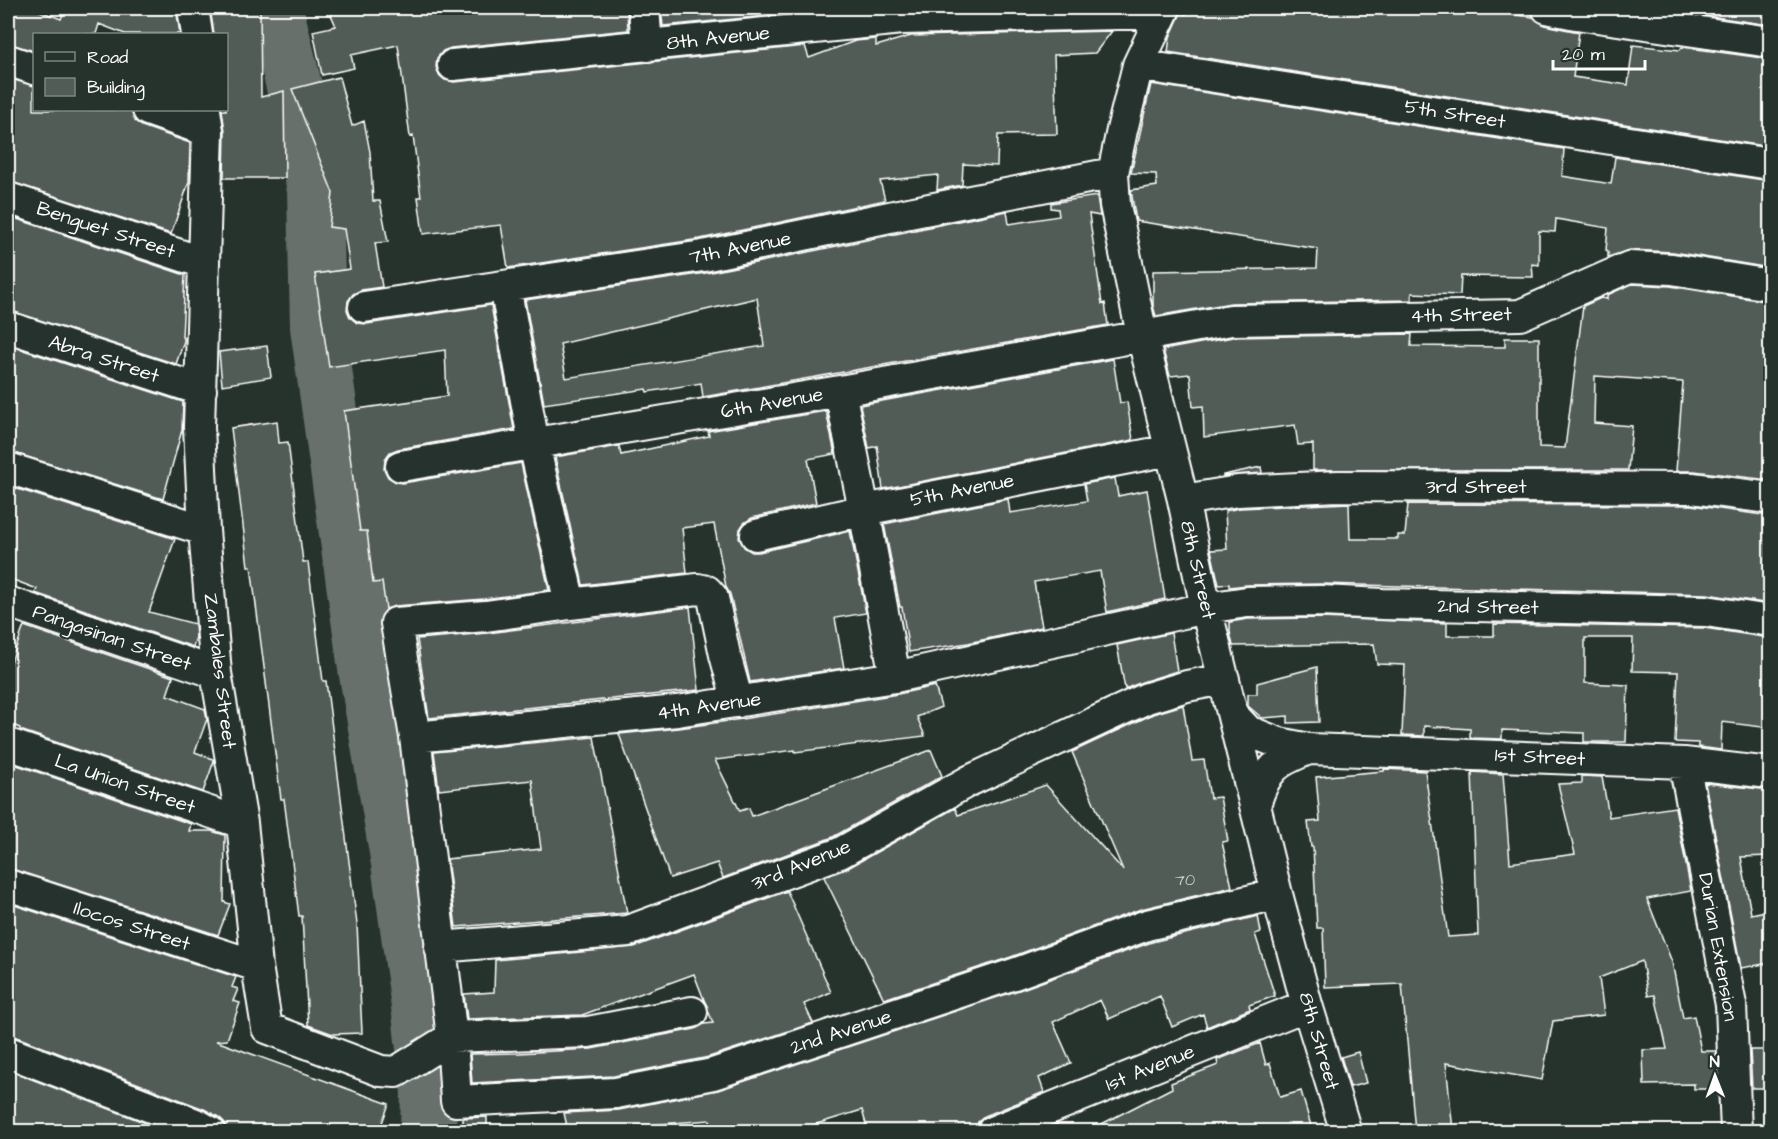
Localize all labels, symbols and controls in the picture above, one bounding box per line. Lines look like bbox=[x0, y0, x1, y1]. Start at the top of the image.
street label: 8th Avenue bbox=[665, 19, 771, 57]
legend bbox=[33, 33, 228, 111]
scale bar bbox=[1553, 33, 1644, 71]
text: 20 m bbox=[1562, 42, 1605, 67]
text: Road bbox=[87, 45, 128, 70]
text: Building bbox=[87, 75, 145, 101]
street label: 5th Street bbox=[1403, 92, 1507, 136]
street label: Benguet Street bbox=[33, 194, 179, 267]
street label: 7th Avenue bbox=[687, 224, 794, 272]
street label: 4th Street bbox=[1410, 300, 1512, 330]
street label: Abra Street bbox=[45, 328, 163, 390]
street label: 6th Avenue bbox=[719, 380, 826, 426]
street label: 5th Avenue bbox=[908, 466, 1016, 514]
street label: 3rd Street bbox=[1425, 473, 1527, 501]
street label: 8th Street bbox=[1173, 518, 1223, 622]
street label: Zambales Street bbox=[197, 592, 243, 750]
street label: 2nd Street bbox=[1437, 592, 1539, 622]
street label: Pangasinan Street bbox=[28, 598, 195, 679]
street label: 4th Avenue bbox=[655, 685, 763, 727]
street label: 1st Street bbox=[1494, 741, 1586, 773]
street label: La Union Street bbox=[51, 747, 199, 821]
street label: 3rd Avenue bbox=[747, 832, 855, 898]
house number: 70 bbox=[1175, 869, 1195, 891]
street label: Durian Extension bbox=[1691, 871, 1745, 1023]
street label: Ilocos Street bbox=[70, 894, 194, 958]
street label: 8th Street bbox=[1292, 989, 1346, 1093]
street label: 2nd Avenue bbox=[787, 1002, 895, 1061]
street label: 1st Avenue bbox=[1101, 1037, 1199, 1099]
north arrow bbox=[1685, 1046, 1745, 1106]
text: N bbox=[1710, 1051, 1720, 1073]

